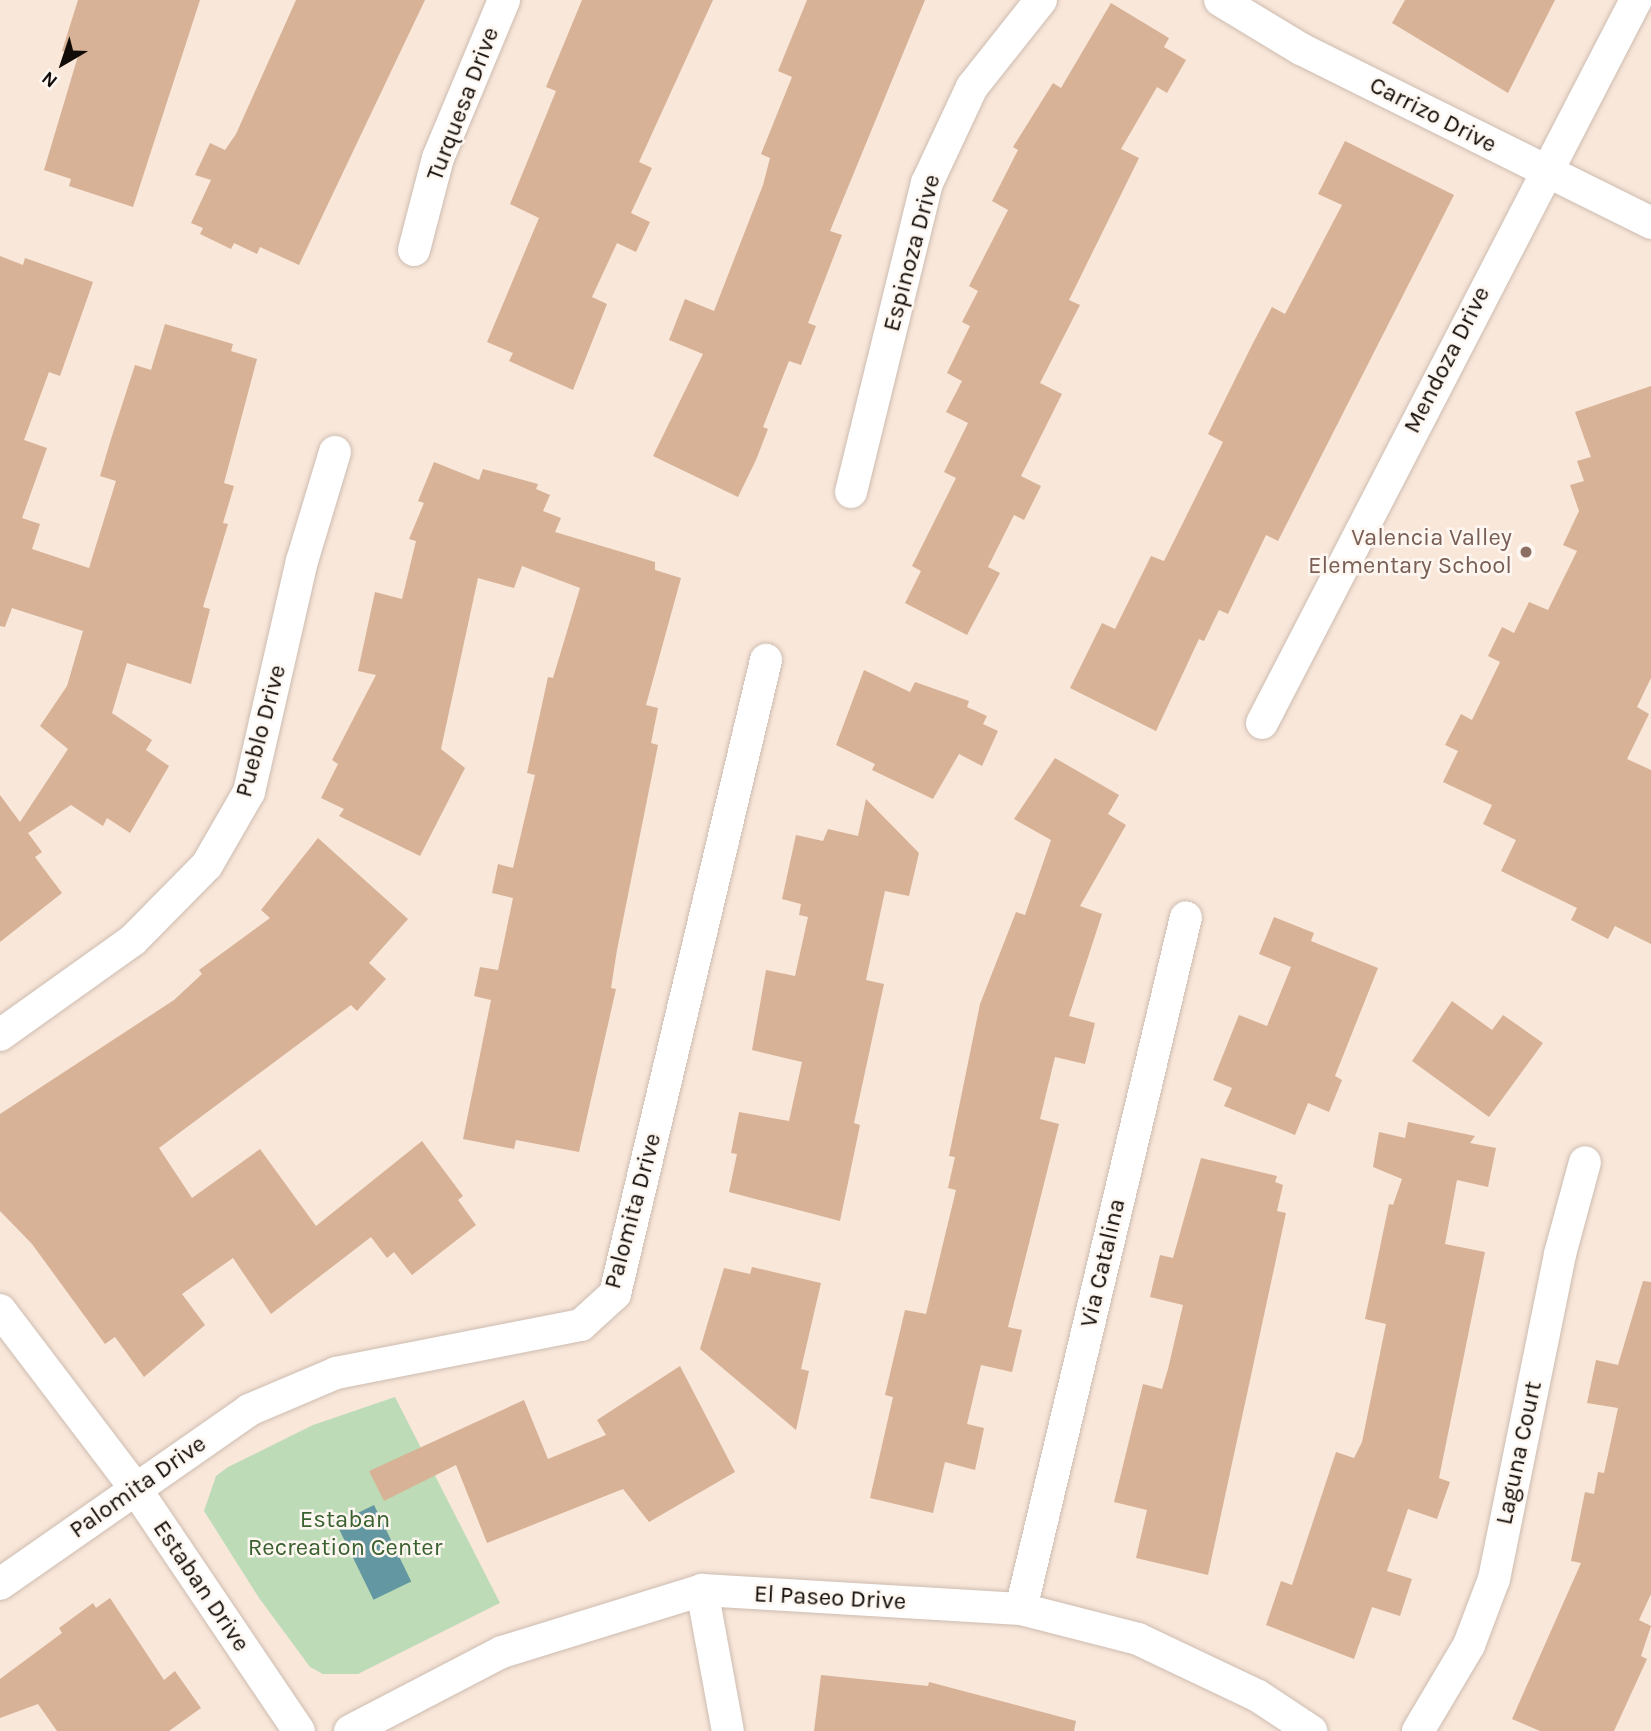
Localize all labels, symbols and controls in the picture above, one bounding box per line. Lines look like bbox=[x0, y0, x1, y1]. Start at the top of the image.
street label: Turquesa Drive bbox=[421, 23, 505, 185]
north arrow bbox=[28, 28, 98, 98]
text: N bbox=[38, 66, 62, 92]
street label: Carrizo Drive bbox=[1365, 71, 1501, 159]
street label: Espinoza Drive bbox=[877, 171, 947, 335]
street label: Mendoza Drive bbox=[1398, 282, 1496, 438]
place label: Valencia Valley Elementary School bbox=[1308, 524, 1512, 580]
marker: Valencia Valley Elementary School bbox=[1518, 544, 1534, 560]
street label: Pueblo Drive bbox=[229, 662, 293, 800]
street label: Palomita Drive bbox=[598, 1130, 668, 1292]
street label: Via Catalina bbox=[1074, 1196, 1132, 1330]
street label: Laguna Court bbox=[1490, 1379, 1548, 1527]
street label: Palomita Drive bbox=[64, 1429, 212, 1545]
park label: Estaban Recreation Center bbox=[248, 1506, 442, 1562]
street label: Estaban Drive bbox=[147, 1515, 255, 1657]
street label: El Paseo Drive bbox=[753, 1580, 907, 1616]

